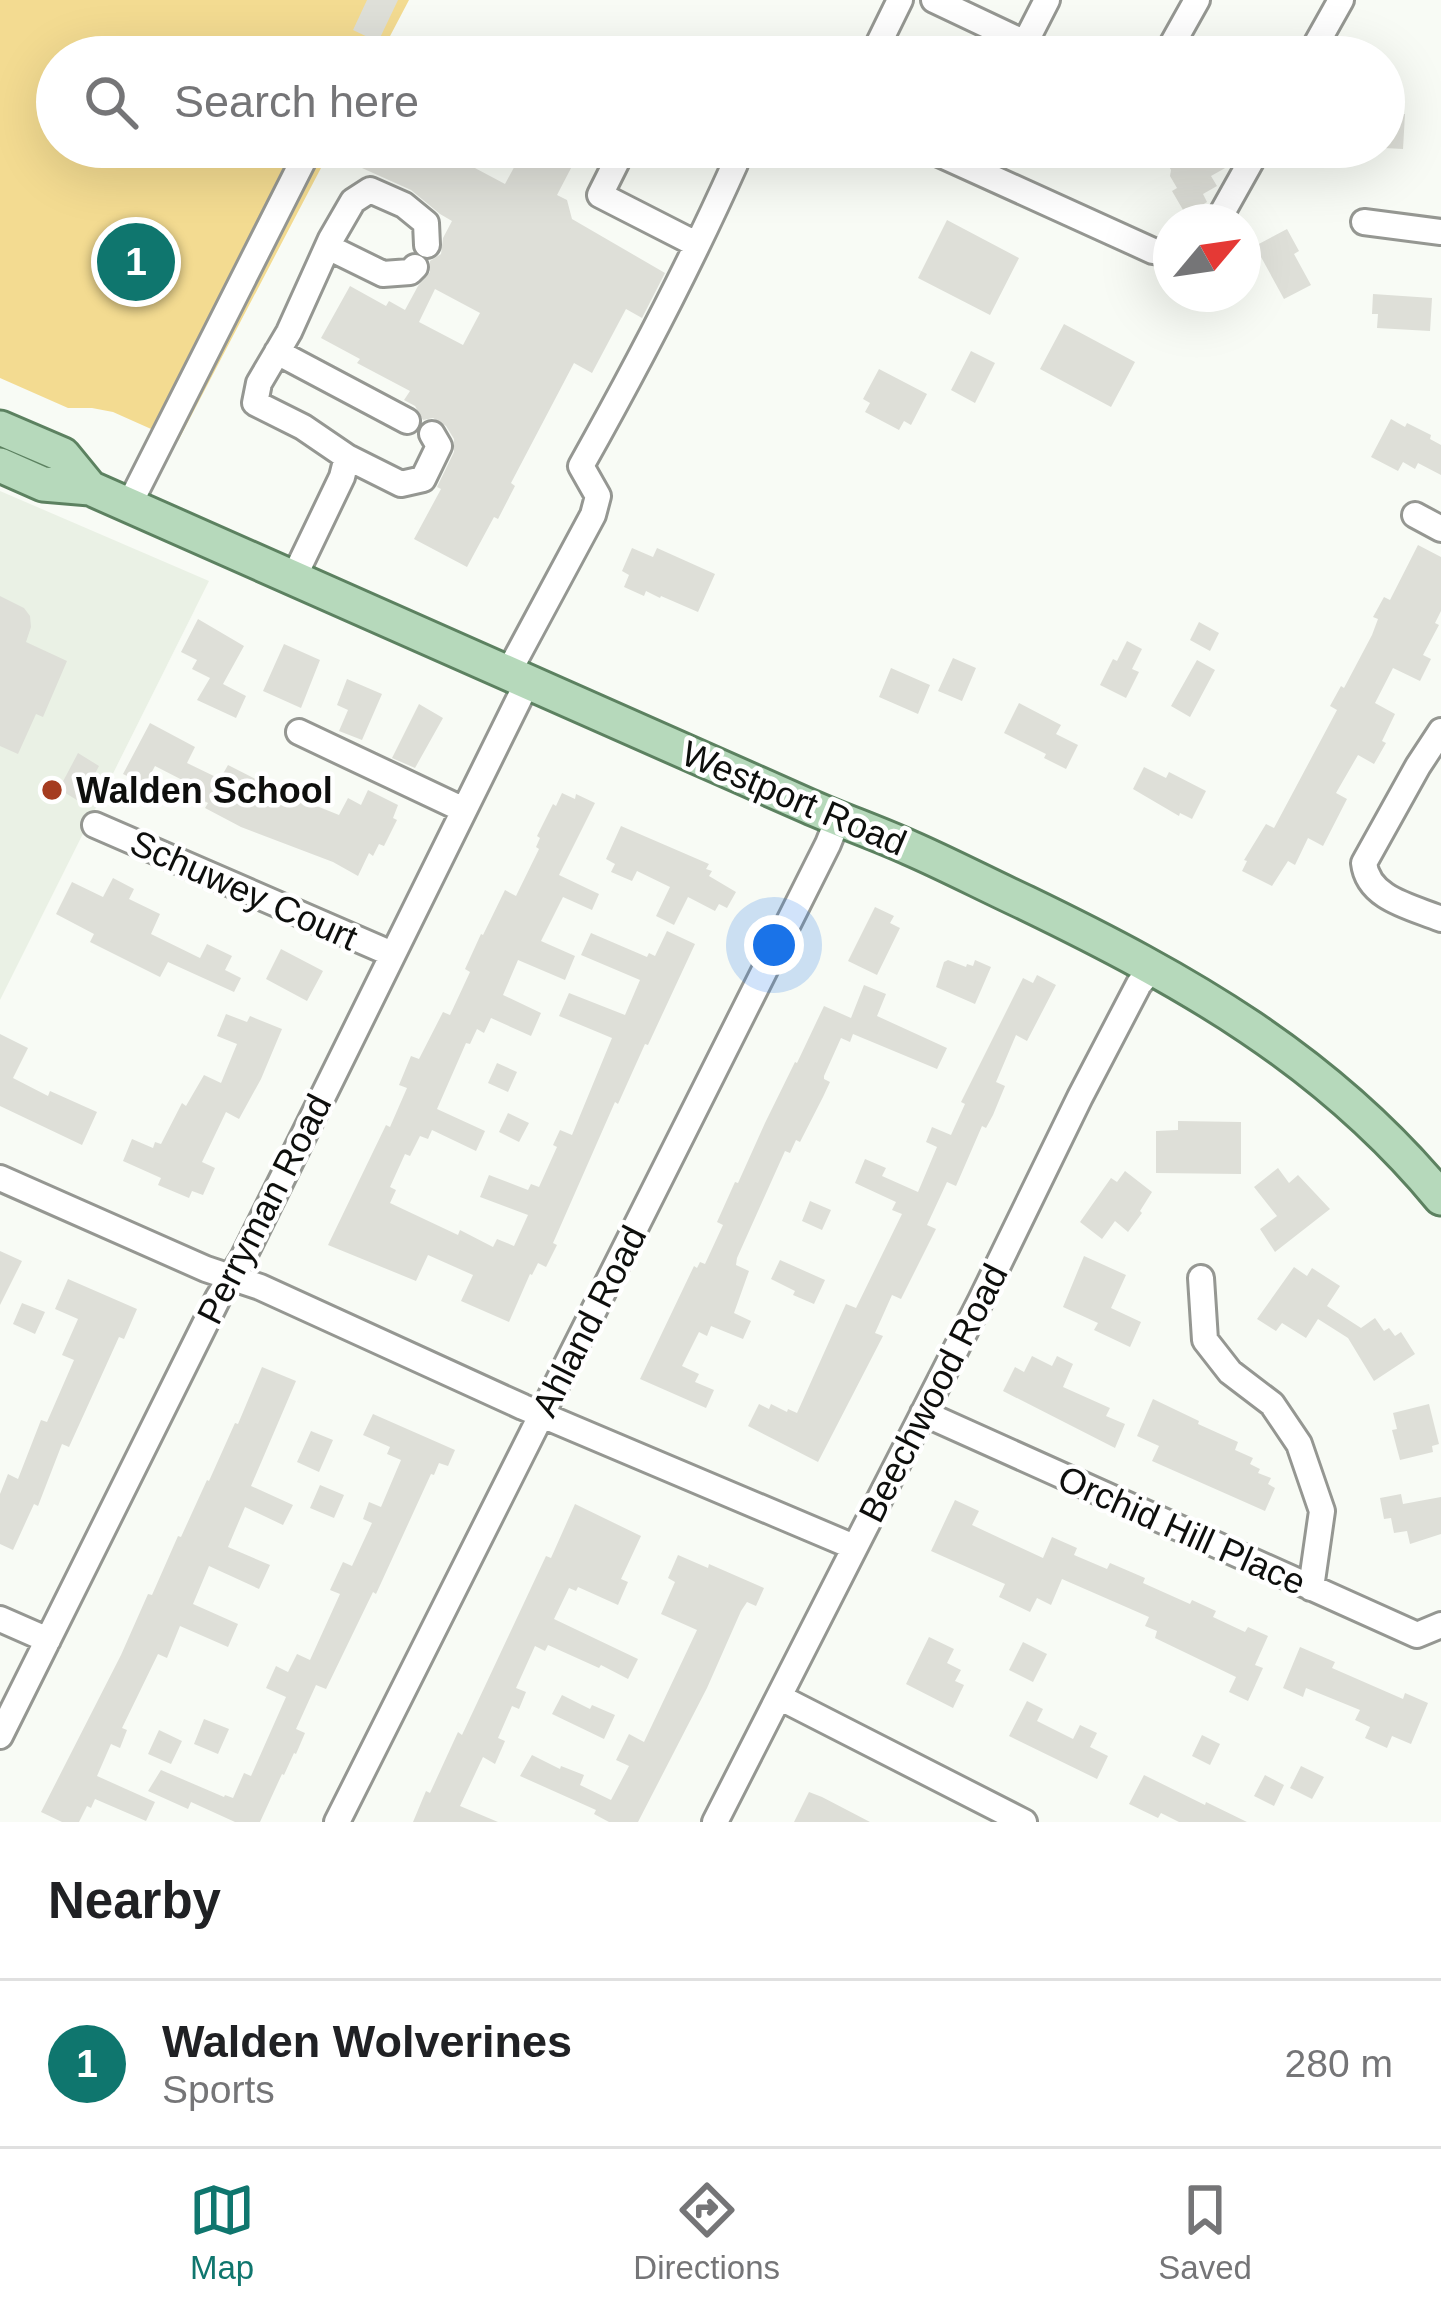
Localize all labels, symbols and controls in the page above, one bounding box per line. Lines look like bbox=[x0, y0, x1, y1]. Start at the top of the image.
search box bbox=[36, 36, 1405, 168]
icon: search bbox=[78, 69, 144, 135]
text: Search here bbox=[174, 76, 419, 127]
north arrow bbox=[1153, 204, 1261, 312]
pin: 1 bbox=[97, 217, 175, 307]
street label: Westport Road bbox=[676, 732, 912, 864]
place label: Walden School bbox=[76, 770, 333, 811]
marker: Walden School bbox=[39, 777, 65, 803]
street label: Schuwey Court bbox=[124, 822, 364, 958]
your location bbox=[744, 915, 804, 975]
street label: Perryman Road bbox=[189, 1087, 339, 1331]
street label: Ahland Road bbox=[523, 1219, 655, 1423]
street label: Beechwood Road bbox=[850, 1257, 1016, 1529]
street label: Orchid Hill Place bbox=[1052, 1457, 1312, 1603]
text: Nearby bbox=[48, 1872, 221, 1929]
text: Walden Wolverines bbox=[162, 2016, 572, 2067]
text: 1 bbox=[76, 2042, 98, 2085]
text: 280 m bbox=[1285, 2042, 1393, 2085]
text: Sports bbox=[162, 2068, 275, 2111]
tab: Map bbox=[189, 2177, 255, 2287]
tab: Directions bbox=[633, 2177, 780, 2287]
tab: Saved bbox=[1158, 2177, 1252, 2287]

